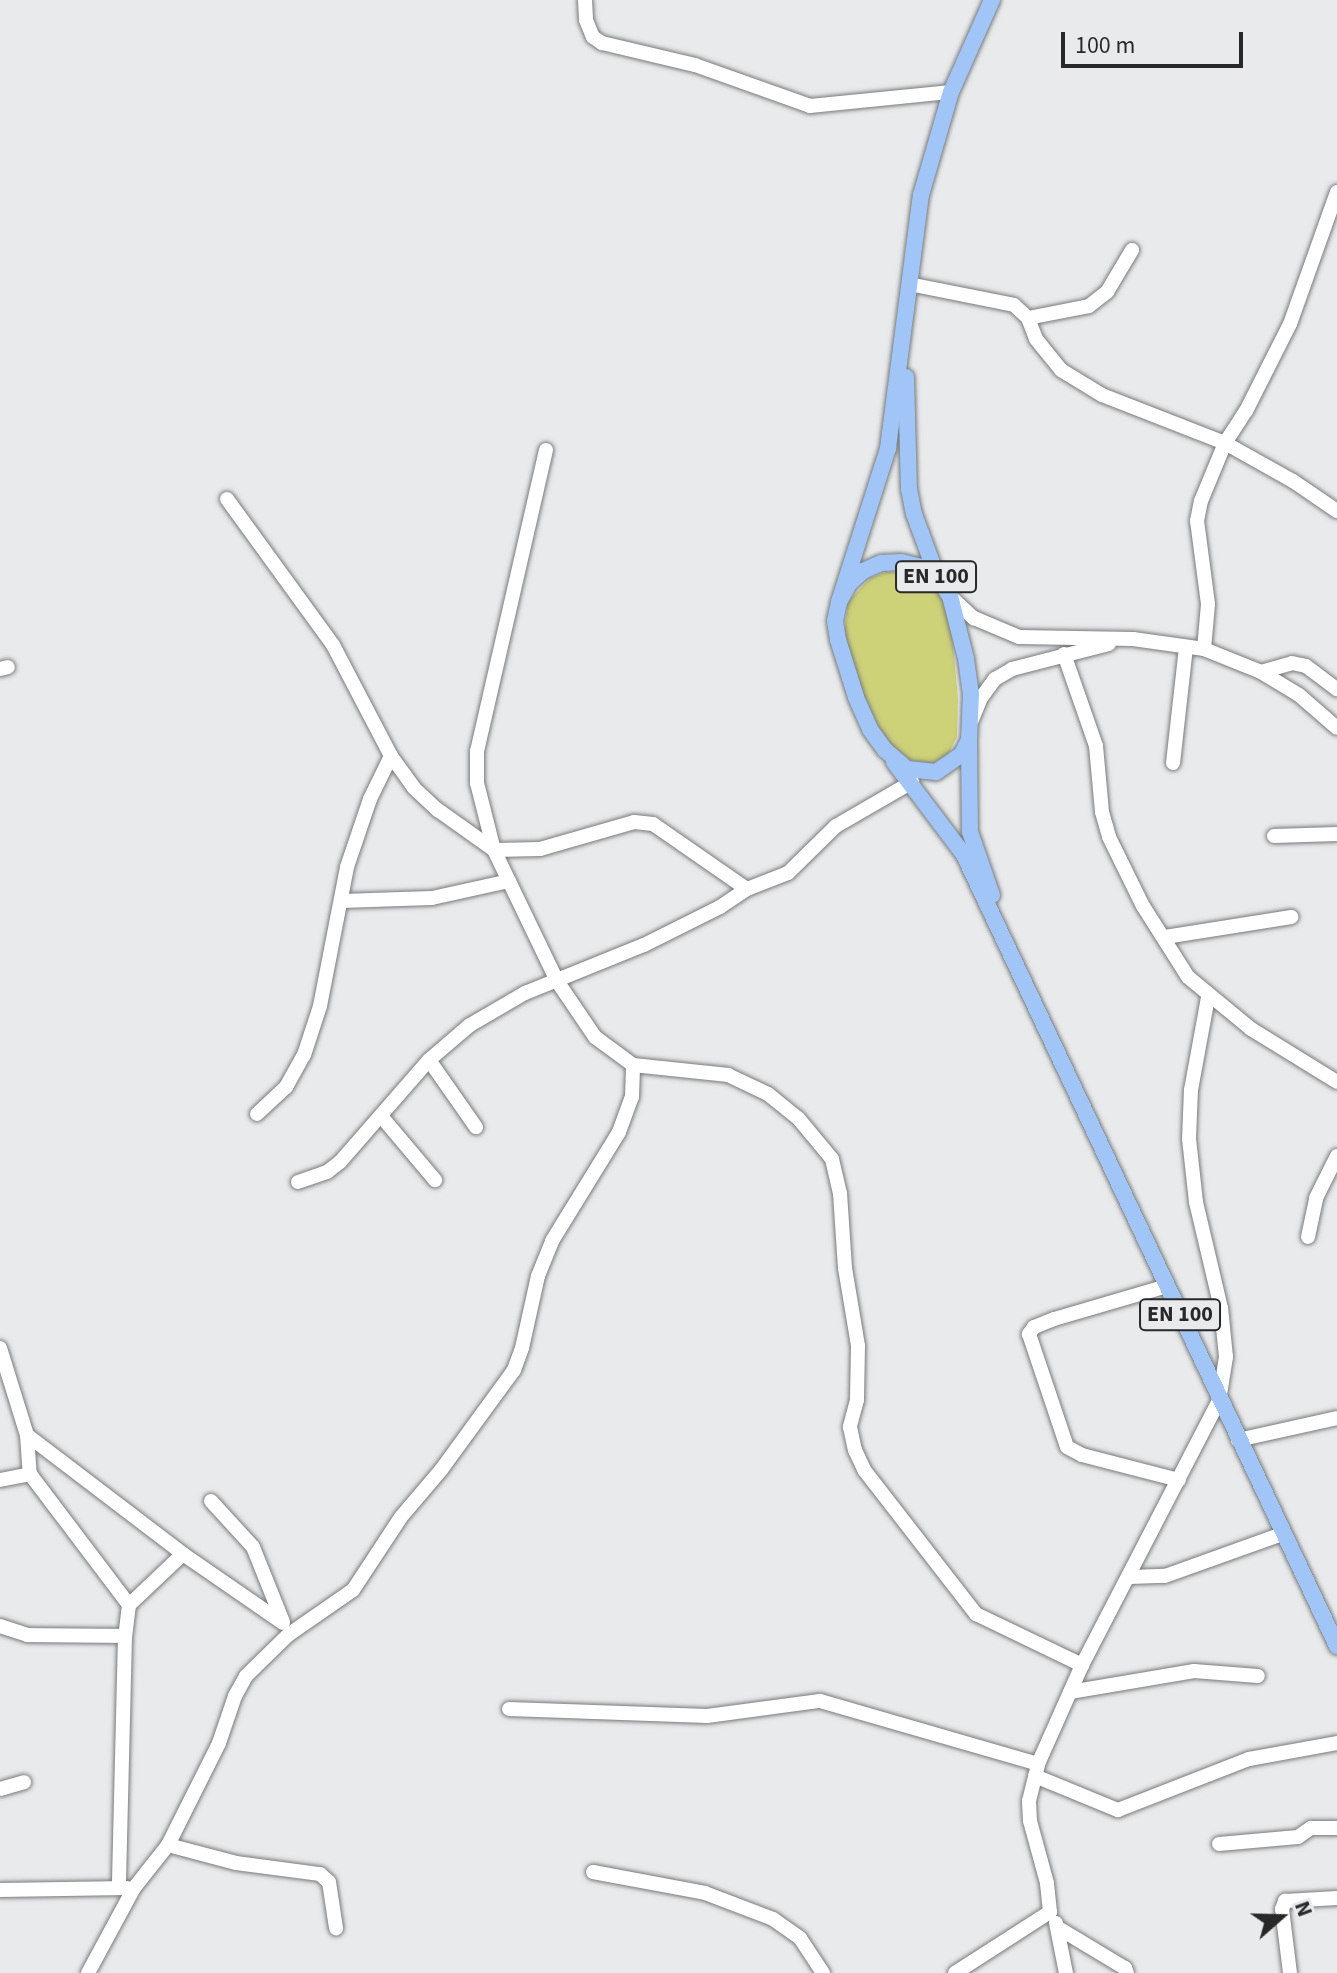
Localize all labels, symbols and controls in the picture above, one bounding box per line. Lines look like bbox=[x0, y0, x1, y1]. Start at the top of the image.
scale bar bbox=[1065, 16, 1247, 66]
text: 100 m bbox=[1075, 28, 1135, 63]
road number: EN 100 bbox=[894, 559, 978, 595]
road number: EN 100 bbox=[1138, 1297, 1222, 1333]
north arrow bbox=[1241, 1877, 1321, 1957]
text: N bbox=[1286, 1896, 1321, 1921]

